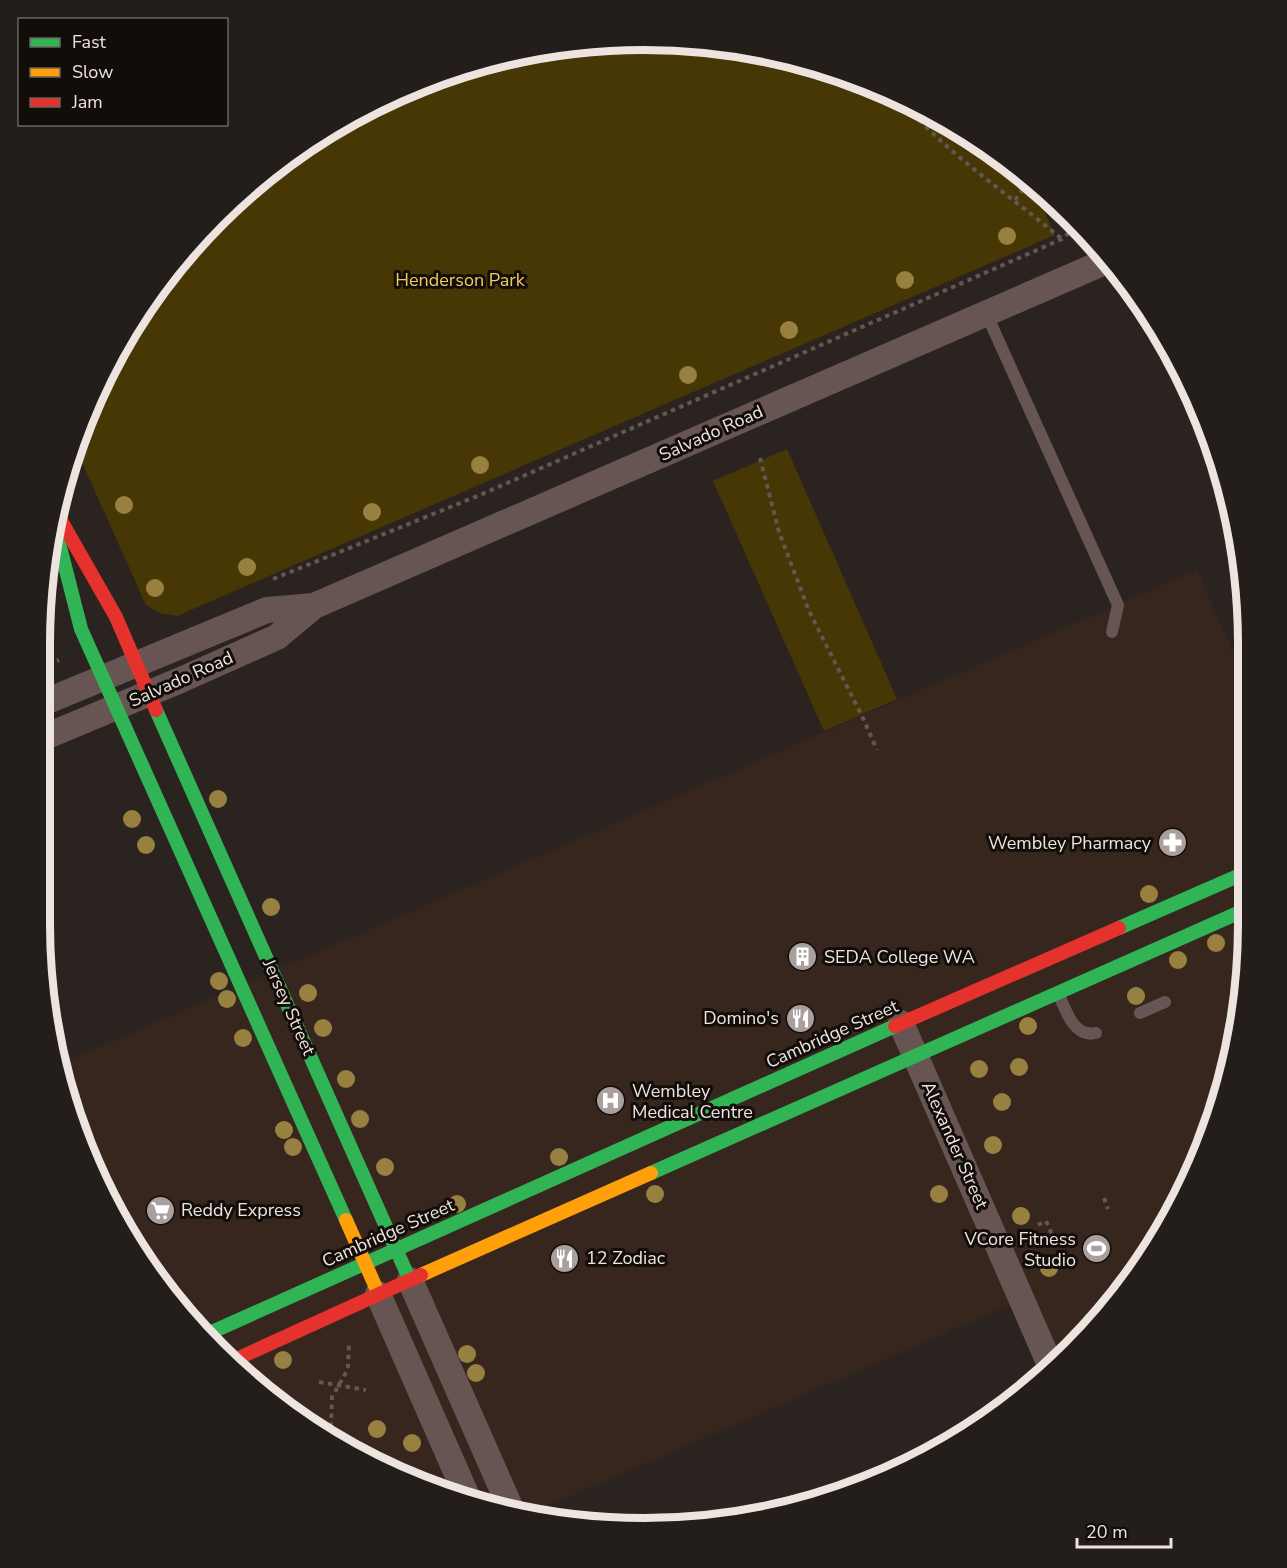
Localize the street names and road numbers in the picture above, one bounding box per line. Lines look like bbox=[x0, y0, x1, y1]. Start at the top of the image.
street label: Salvado Road bbox=[655, 399, 767, 467]
street label: Salvado Road bbox=[125, 645, 237, 713]
street label: Jersey Street bbox=[257, 954, 321, 1060]
street label: Cambridge Street bbox=[762, 994, 902, 1074]
street label: Alexander Street bbox=[916, 1077, 994, 1213]
street label: Cambridge Street bbox=[318, 1193, 458, 1273]

